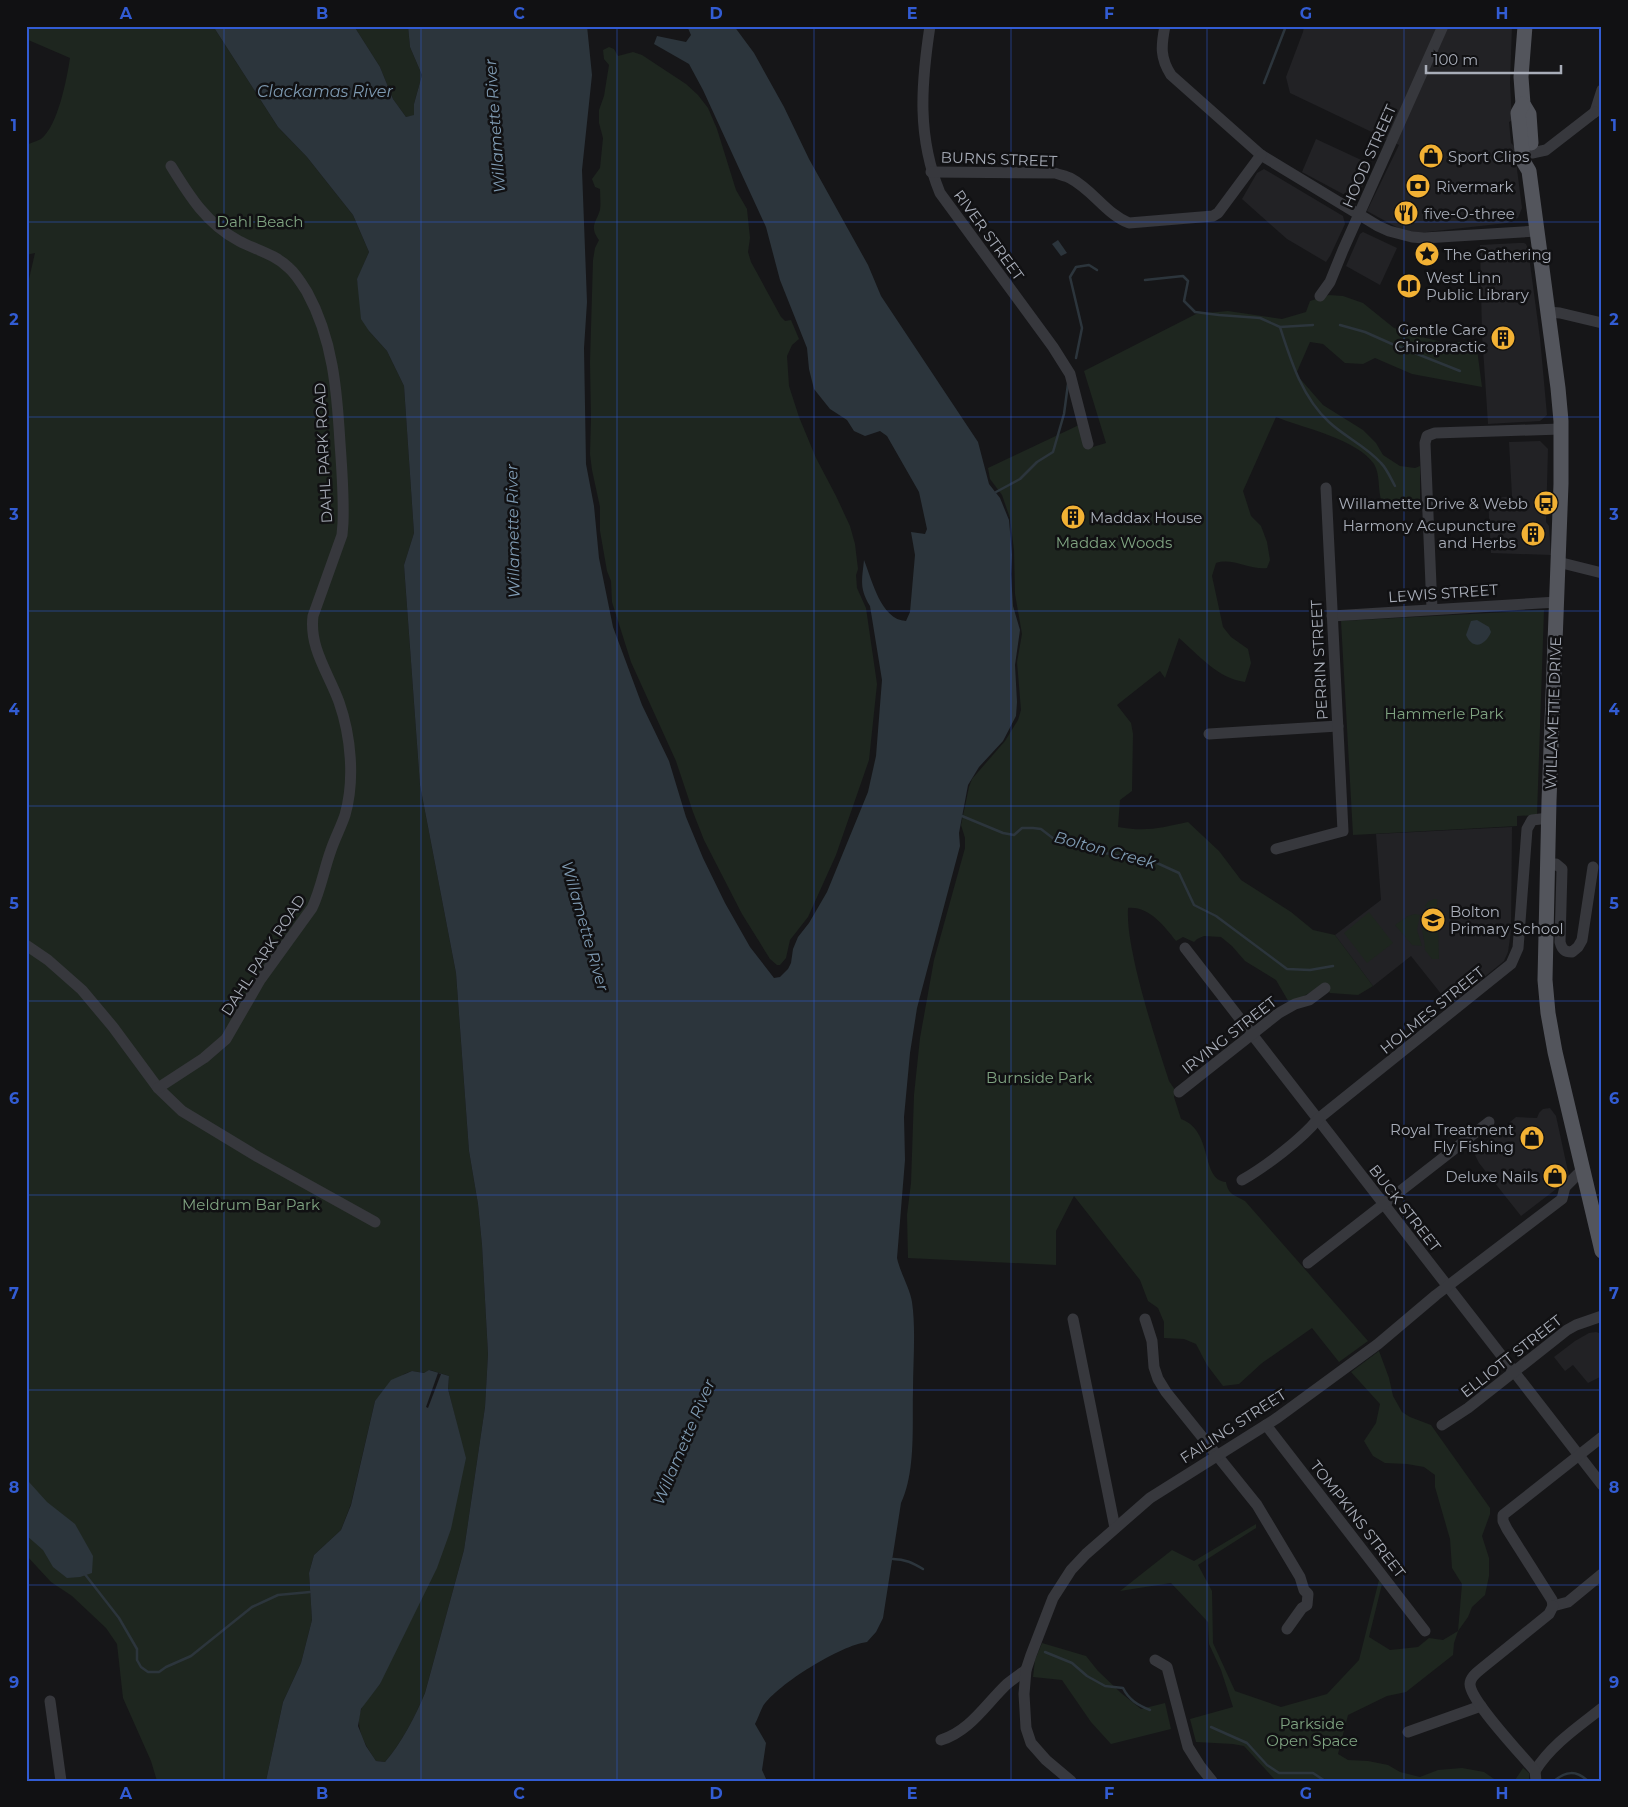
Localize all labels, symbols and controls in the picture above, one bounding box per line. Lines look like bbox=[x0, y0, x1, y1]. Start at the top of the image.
text: A bbox=[119, 4, 133, 23]
text: B bbox=[316, 4, 328, 23]
text: C bbox=[513, 4, 525, 23]
text: D bbox=[709, 4, 723, 23]
text: E bbox=[907, 4, 917, 23]
text: F bbox=[1104, 4, 1114, 23]
text: G bbox=[1300, 4, 1312, 23]
text: H bbox=[1496, 4, 1508, 23]
scale bar bbox=[1426, 42, 1560, 74]
text: 100 m bbox=[1433, 50, 1478, 69]
water label: Willamette River bbox=[481, 58, 509, 194]
water label: Clackamas River bbox=[257, 82, 393, 101]
street label: HOOD STREET bbox=[1338, 101, 1400, 211]
text: 1 bbox=[11, 116, 17, 135]
text: 1 bbox=[1611, 116, 1617, 135]
shop icon: Sport Clips bbox=[1418, 143, 1444, 169]
street label: BURNS STREET bbox=[940, 147, 1058, 171]
place label: Sport Clips bbox=[1448, 147, 1529, 166]
bank icon: Rivermark bbox=[1405, 173, 1431, 199]
place label: Rivermark bbox=[1436, 177, 1513, 196]
street label: RIVER STREET bbox=[950, 186, 1028, 284]
restaurant icon: five-O-three bbox=[1393, 200, 1419, 226]
place label: five-O-three bbox=[1424, 204, 1515, 223]
park label: Dahl Beach bbox=[217, 212, 303, 231]
place icon: The Gathering bbox=[1414, 241, 1440, 267]
place label: The Gathering bbox=[1444, 245, 1552, 264]
place label: West Linn Public Library bbox=[1426, 268, 1530, 304]
library icon: West Linn Public Library bbox=[1396, 273, 1422, 299]
text: 2 bbox=[9, 310, 19, 329]
text: 2 bbox=[1609, 310, 1619, 329]
place label: Gentle Care Chiropractic bbox=[1394, 320, 1486, 356]
building icon: Gentle Care Chiropractic bbox=[1490, 325, 1516, 351]
street label: DAHL PARK ROAD bbox=[310, 382, 336, 524]
water label: Willamette River bbox=[502, 463, 524, 598]
bus stop icon: Willamette Drive & Webb bbox=[1533, 490, 1559, 516]
place label: Willamette Drive & Webb bbox=[1339, 494, 1528, 513]
building icon: Maddax House bbox=[1060, 504, 1086, 530]
text: 3 bbox=[8, 505, 19, 524]
text: 3 bbox=[1608, 505, 1619, 524]
place label: Maddax House bbox=[1090, 508, 1202, 527]
place label: Harmony Acupuncture and Herbs bbox=[1343, 516, 1516, 552]
building icon: Harmony Acupuncture and Herbs bbox=[1520, 521, 1546, 547]
park label: Maddax Woods bbox=[1056, 533, 1172, 552]
street label: LEWIS STREET bbox=[1387, 580, 1499, 606]
street label: PERRIN STREET bbox=[1306, 599, 1332, 721]
street label: WILLAMETTE DRIVE bbox=[1541, 636, 1565, 790]
text: 4 bbox=[8, 700, 20, 719]
text: 4 bbox=[1608, 700, 1620, 719]
park label: Hammerle Park bbox=[1384, 704, 1504, 723]
water label: Bolton Creek bbox=[1052, 827, 1159, 873]
water label: Willamette River bbox=[557, 859, 613, 994]
street label: DAHL PARK ROAD bbox=[217, 891, 309, 1019]
text: 5 bbox=[9, 894, 19, 913]
text: 5 bbox=[1609, 894, 1619, 913]
place label: Bolton Primary School bbox=[1450, 902, 1564, 938]
school or university icon: Bolton Primary School bbox=[1420, 907, 1446, 933]
street label: HOLMES STREET bbox=[1376, 962, 1488, 1058]
street label: IRVING STREET bbox=[1178, 992, 1280, 1078]
park label: Burnside Park bbox=[986, 1068, 1092, 1087]
text: 6 bbox=[9, 1089, 19, 1108]
text: 6 bbox=[1609, 1089, 1619, 1108]
place label: Royal Treatment Fly Fishing bbox=[1390, 1120, 1514, 1156]
shop icon: Royal Treatment Fly Fishing bbox=[1519, 1125, 1545, 1151]
street label: BUCK STREET bbox=[1365, 1161, 1445, 1256]
shop icon: Deluxe Nails bbox=[1542, 1163, 1568, 1189]
place label: Deluxe Nails bbox=[1445, 1167, 1538, 1186]
park label: Meldrum Bar Park bbox=[182, 1195, 320, 1214]
text: 7 bbox=[9, 1284, 19, 1303]
text: 7 bbox=[1609, 1284, 1619, 1303]
street label: ELLIOTT STREET bbox=[1457, 1310, 1566, 1401]
water label: Willamette River bbox=[649, 1376, 719, 1508]
street label: FAILING STREET bbox=[1176, 1384, 1290, 1467]
street label: TOMPKINS STREET bbox=[1306, 1457, 1410, 1582]
text: 8 bbox=[9, 1478, 19, 1497]
text: 8 bbox=[1609, 1478, 1619, 1497]
text: 9 bbox=[9, 1673, 19, 1692]
text: 9 bbox=[1609, 1673, 1619, 1692]
park label: Parkside Open Space bbox=[1266, 1714, 1358, 1750]
text: A bbox=[119, 1784, 133, 1803]
text: B bbox=[316, 1784, 328, 1803]
text: C bbox=[513, 1784, 525, 1803]
text: D bbox=[709, 1784, 723, 1803]
text: E bbox=[907, 1784, 917, 1803]
text: F bbox=[1104, 1784, 1114, 1803]
text: G bbox=[1300, 1784, 1312, 1803]
text: H bbox=[1496, 1784, 1508, 1803]

